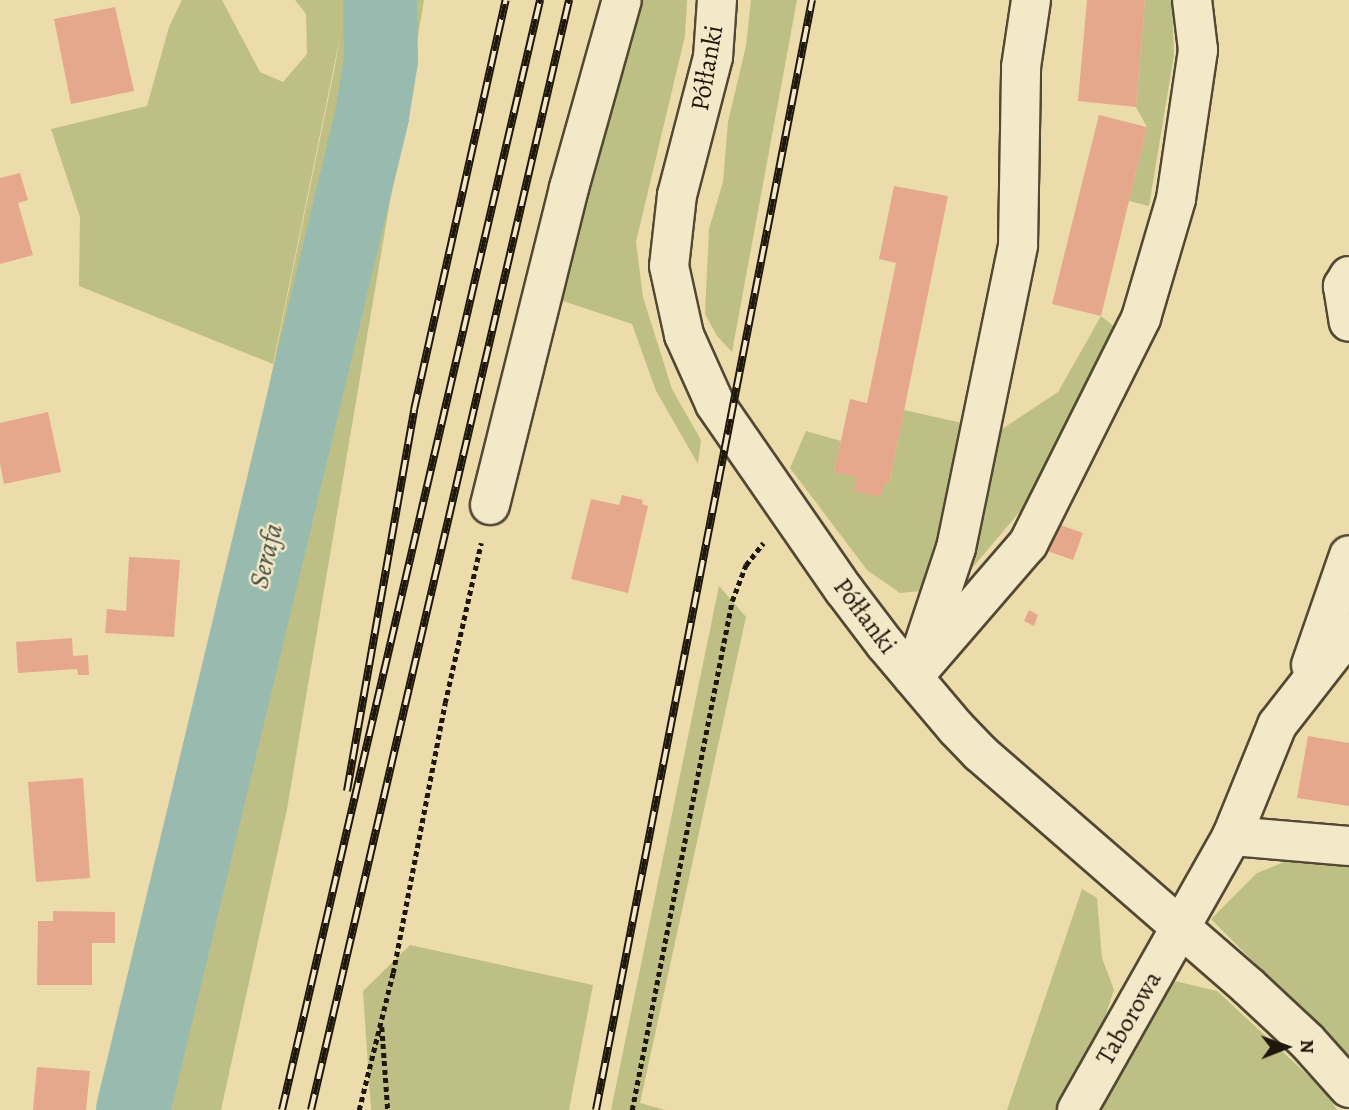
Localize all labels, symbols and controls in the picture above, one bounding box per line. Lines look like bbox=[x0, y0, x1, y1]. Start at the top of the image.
street label: Półłanki bbox=[684, 23, 730, 113]
water label: Serafa bbox=[242, 520, 290, 592]
street label: Półłanki bbox=[826, 572, 904, 660]
street label: Taborowa bbox=[1090, 965, 1168, 1071]
north arrow bbox=[1251, 1012, 1321, 1082]
text: N bbox=[1294, 1039, 1320, 1054]

